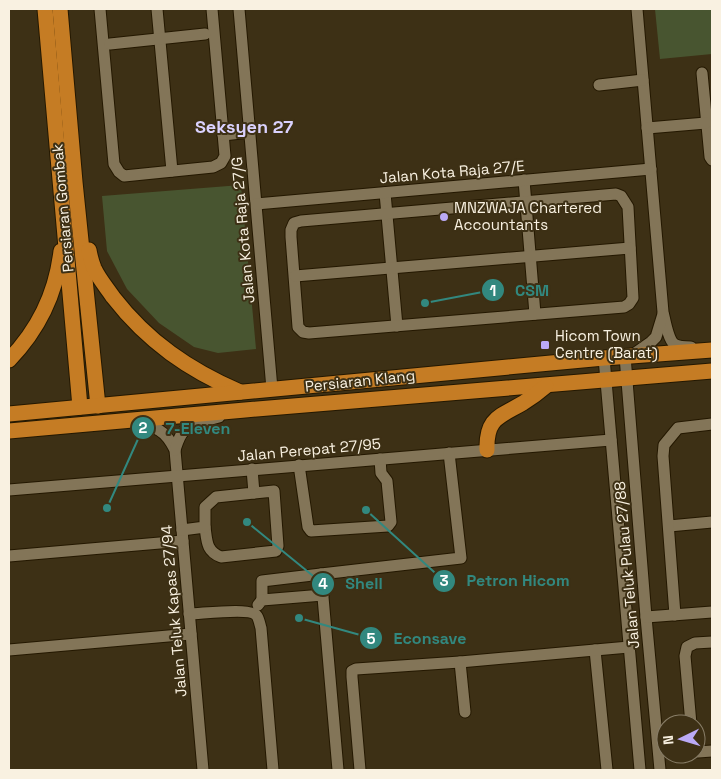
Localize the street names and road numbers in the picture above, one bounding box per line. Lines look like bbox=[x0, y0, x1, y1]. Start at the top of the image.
street label: Persiaran Gombak bbox=[47, 143, 78, 273]
street label: Jalan Kota Raja 27/G bbox=[227, 156, 258, 304]
street label: Jalan Kota Raja 27/E bbox=[379, 156, 525, 187]
street label: Persiaran Klang bbox=[304, 365, 416, 396]
street label: Jalan Perepat 27/95 bbox=[236, 434, 382, 465]
street label: Jalan Teluk Pulau 27/88 bbox=[610, 481, 643, 650]
street label: Jalan Teluk Kapas 27/94 bbox=[157, 524, 190, 698]

